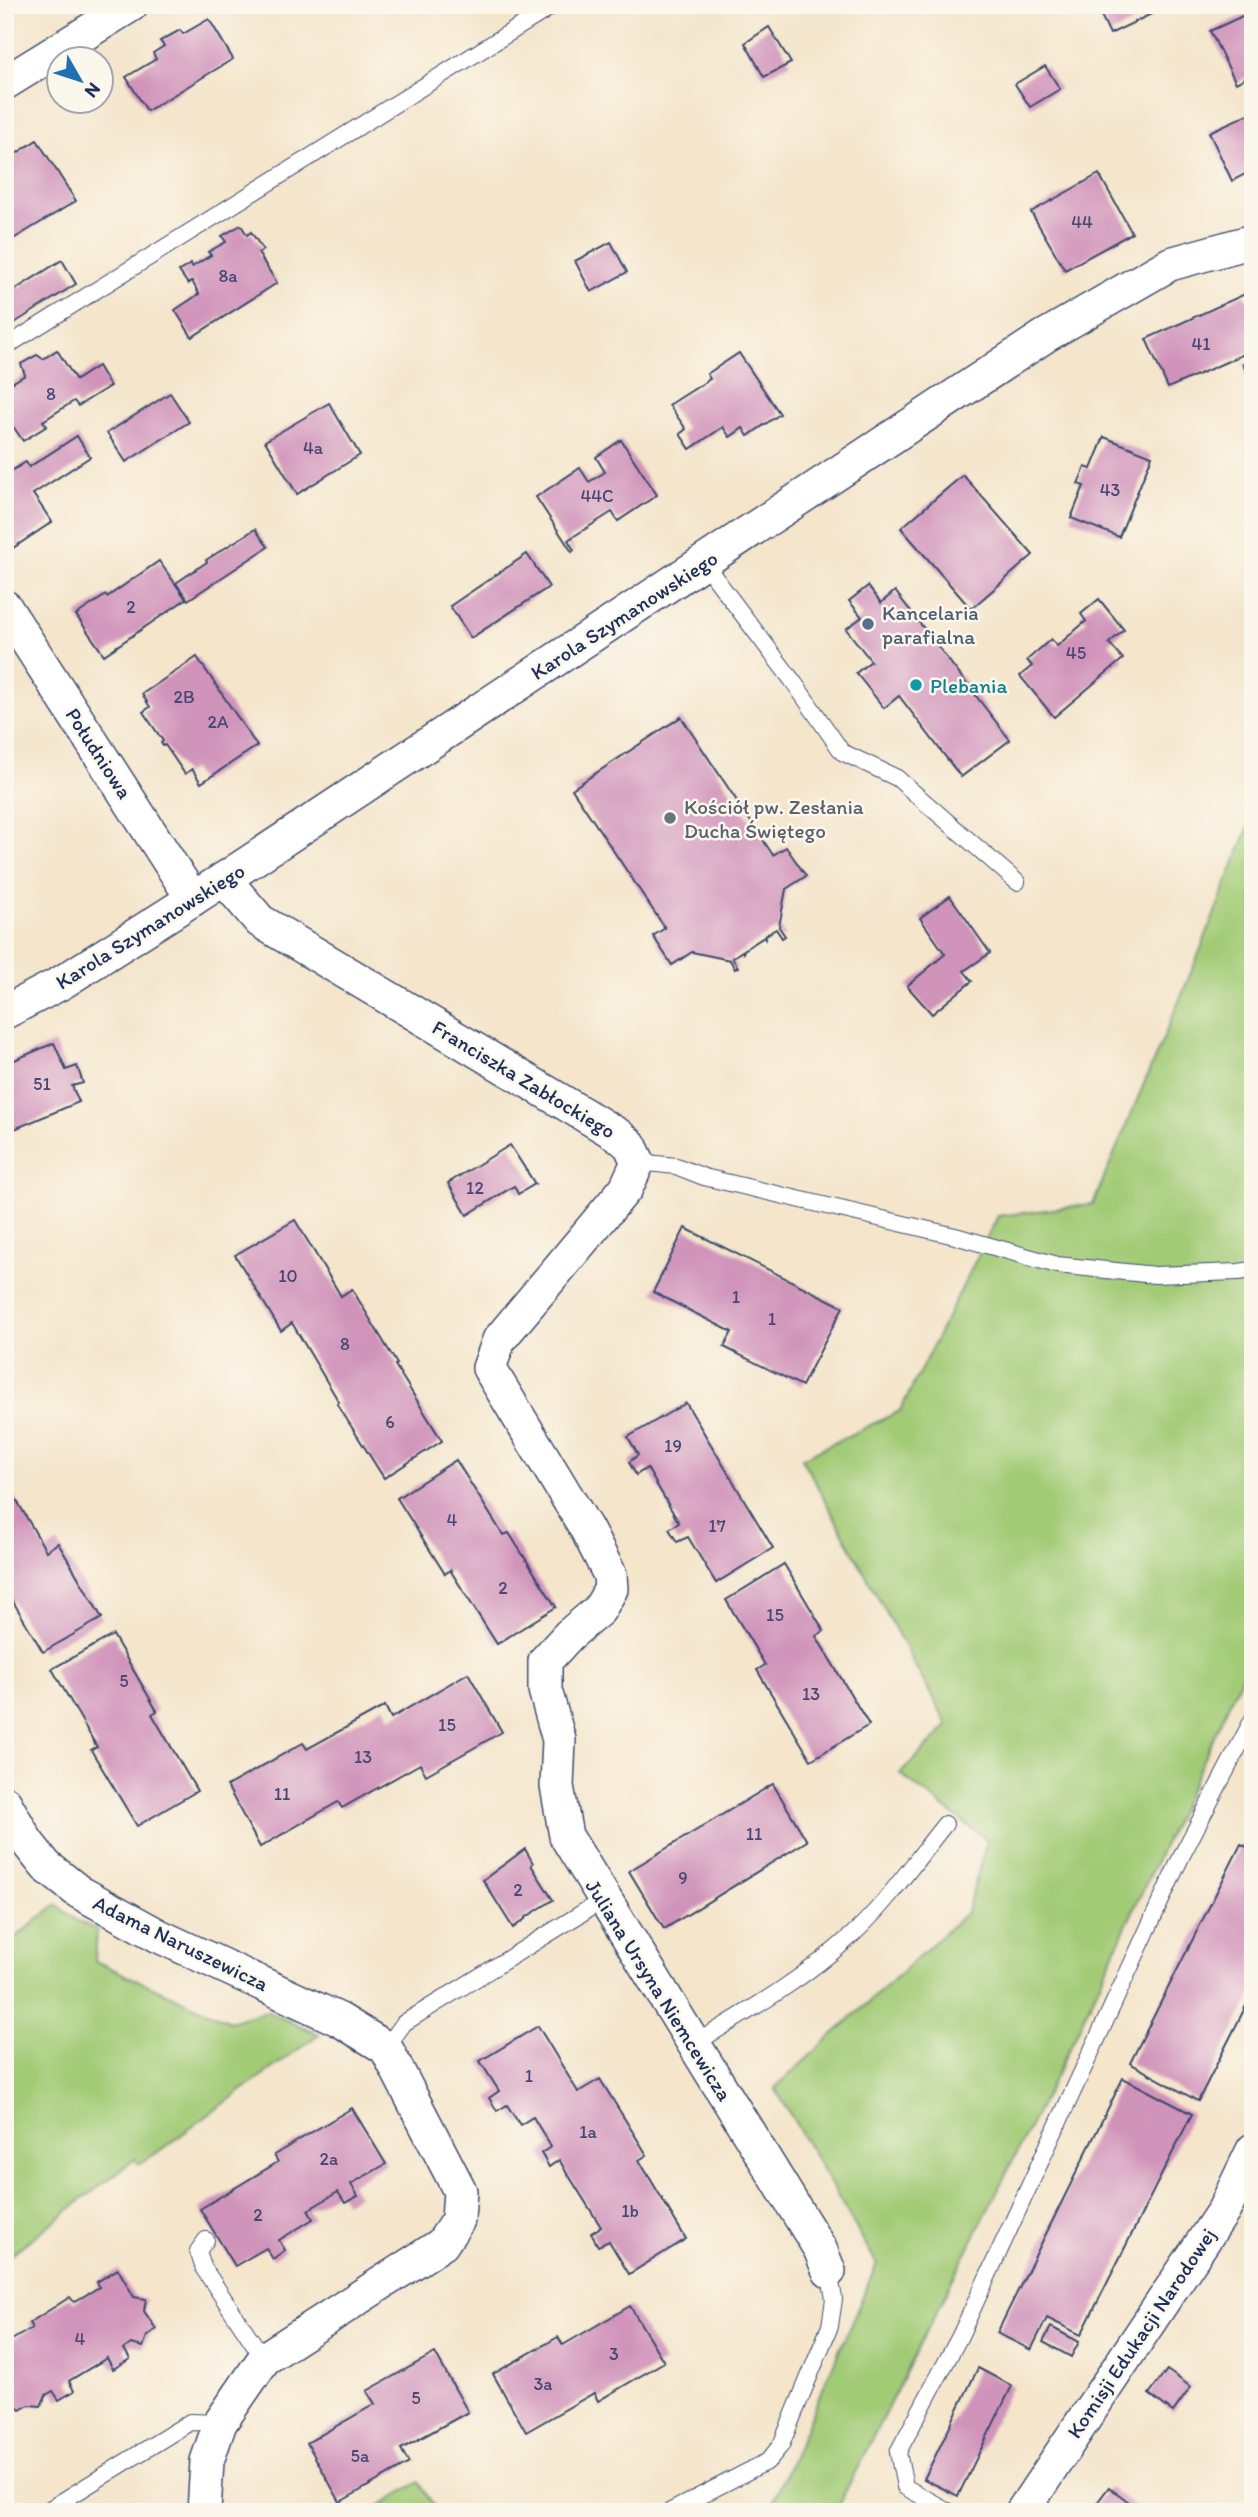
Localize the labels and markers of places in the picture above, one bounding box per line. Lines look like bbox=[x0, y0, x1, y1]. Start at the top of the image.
place label: Kancelaria parafialna bbox=[882, 600, 979, 649]
marker: Kancelaria parafialna bbox=[860, 616, 876, 632]
place label: Plebania bbox=[930, 673, 1007, 698]
marker: Plebania bbox=[908, 677, 924, 693]
place label: Kościół pw. Zesłania Ducha Świętego bbox=[684, 794, 864, 843]
marker: Kościół pw. Zesłania Ducha Świętego bbox=[662, 810, 678, 826]

